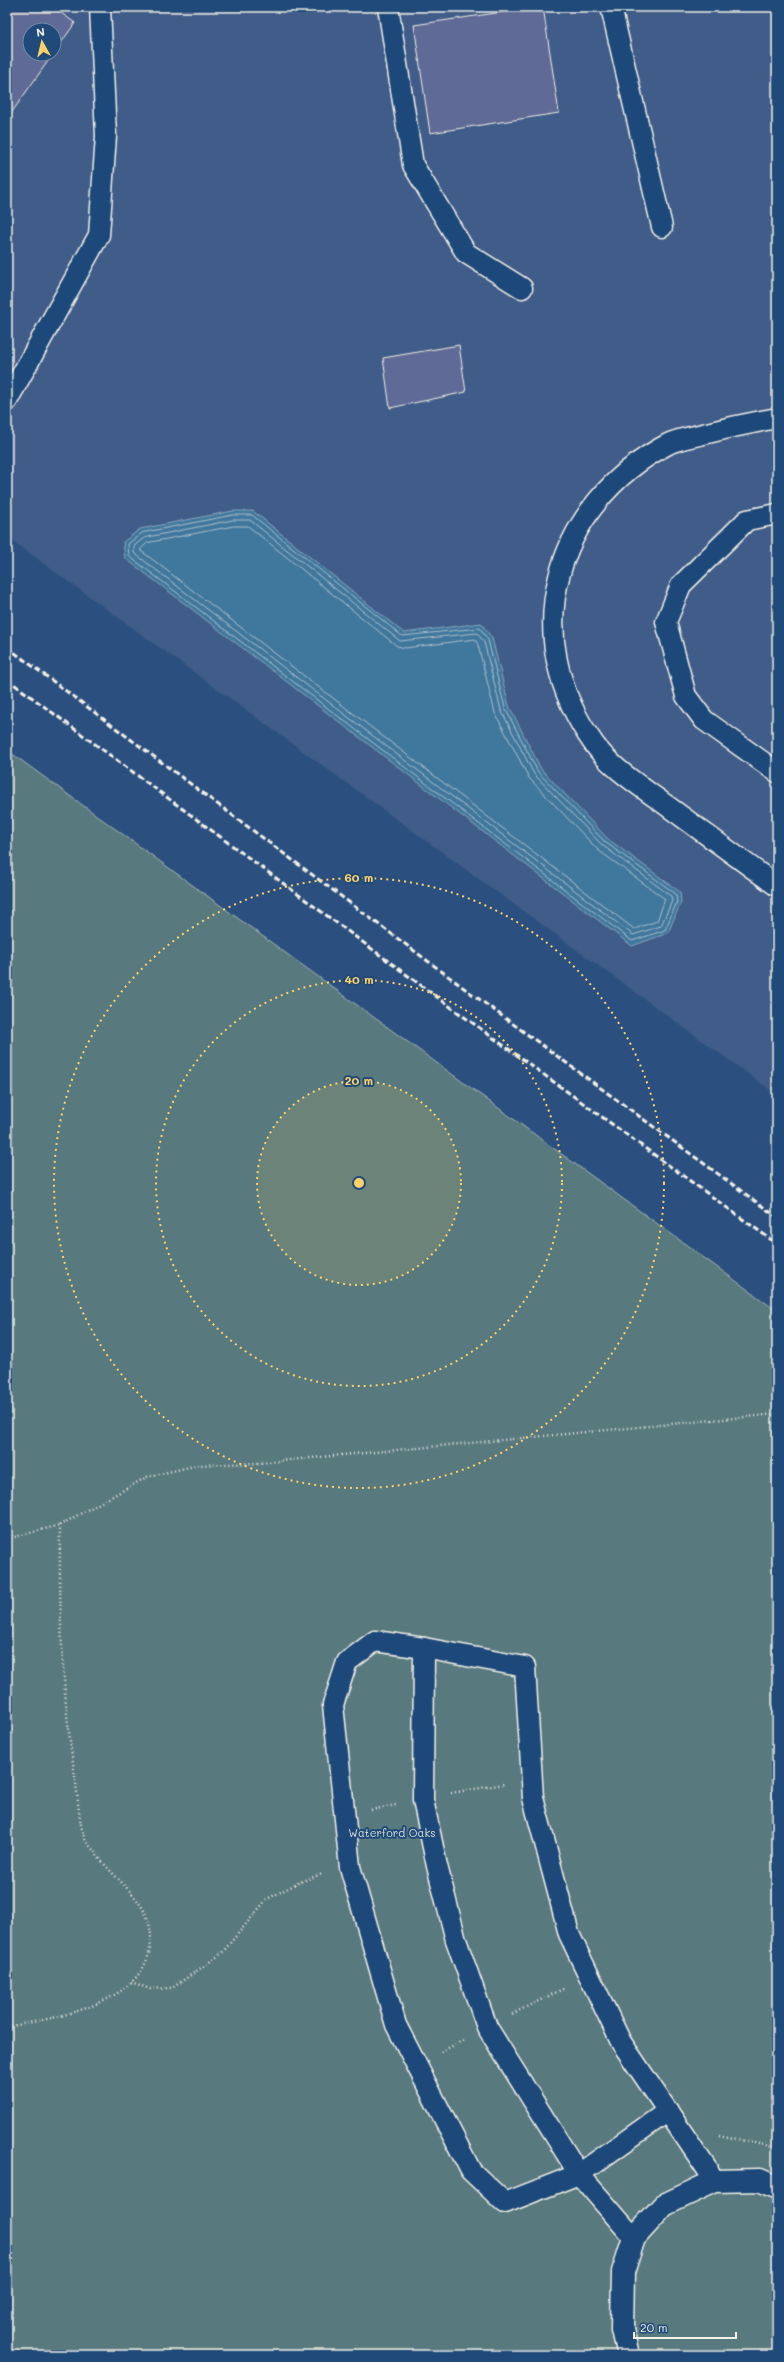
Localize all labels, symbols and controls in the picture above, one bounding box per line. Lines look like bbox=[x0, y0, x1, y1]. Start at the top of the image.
north arrow bbox=[22, 22, 62, 62]
text: N bbox=[35, 24, 46, 40]
text: 60 m bbox=[345, 869, 373, 885]
text: 40 m bbox=[344, 971, 374, 987]
text: 20 m bbox=[345, 1072, 373, 1088]
centre of rings bbox=[352, 1176, 366, 1190]
park label: Waterford Oaks bbox=[348, 1825, 436, 1840]
scale bar bbox=[634, 2314, 736, 2340]
text: 20 m bbox=[640, 2319, 668, 2335]

